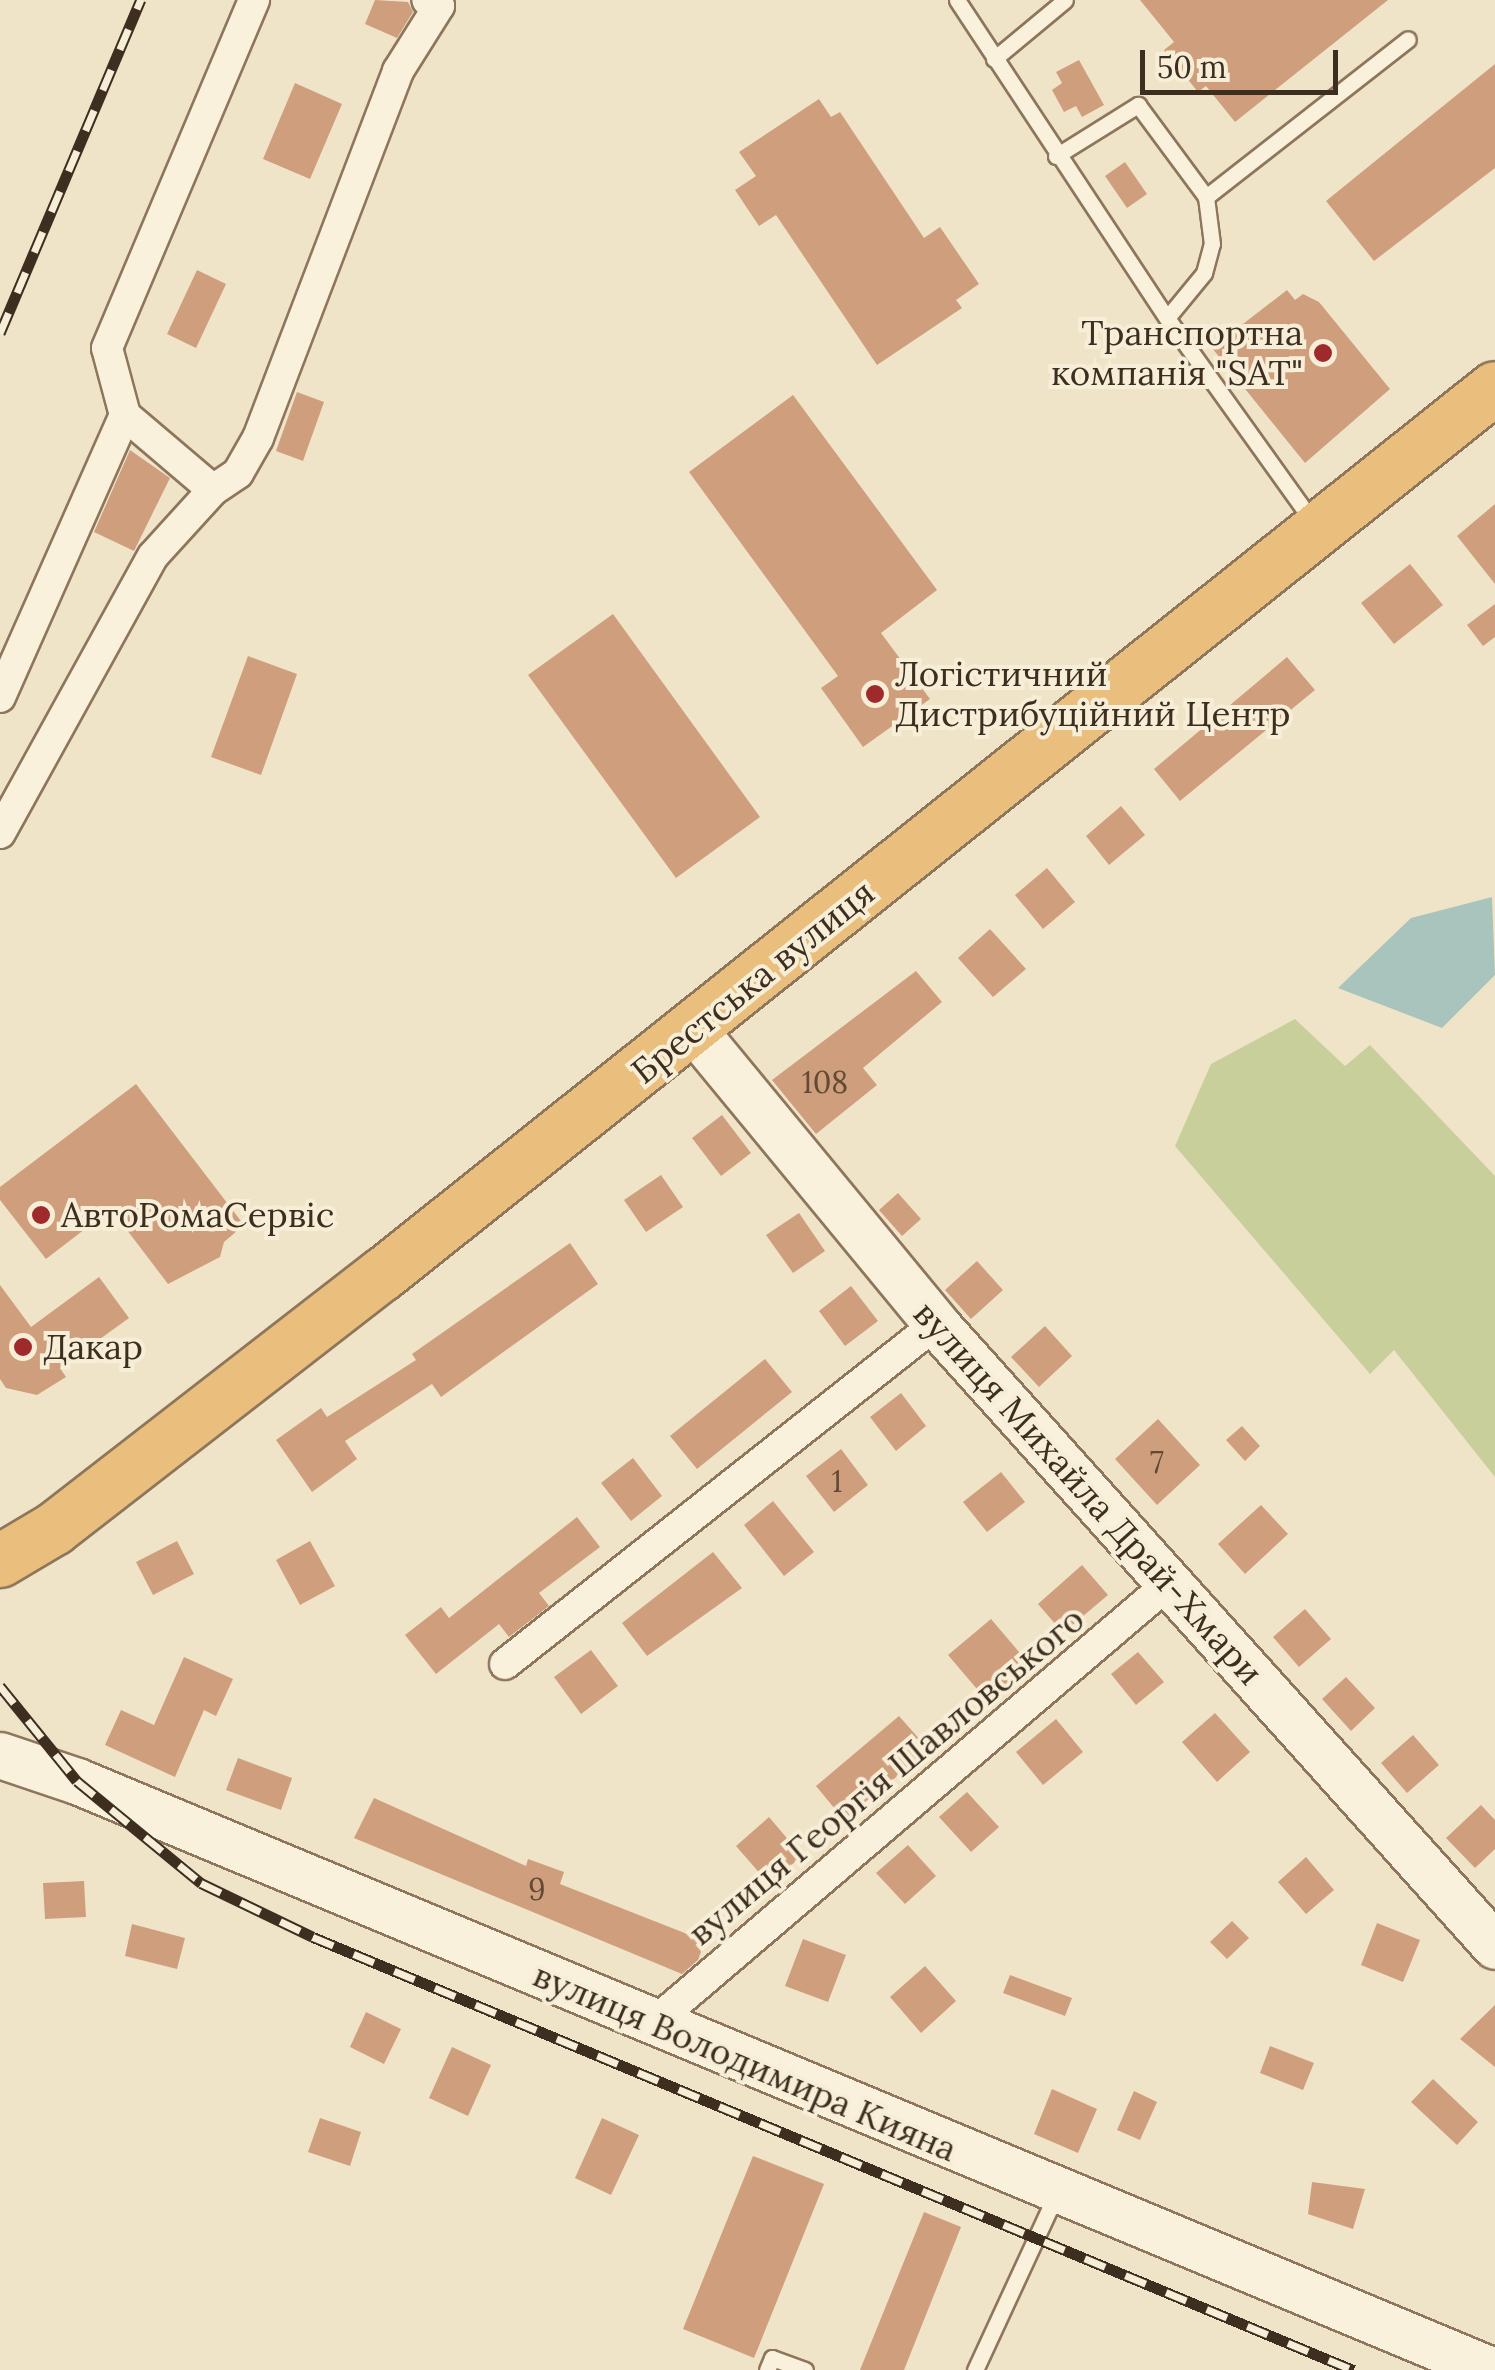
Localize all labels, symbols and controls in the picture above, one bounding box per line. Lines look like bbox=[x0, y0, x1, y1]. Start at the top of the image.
scale bar bbox=[1145, 30, 1342, 92]
text: 50 m bbox=[1157, 48, 1227, 86]
place label: Транспортна компанія "SAT" bbox=[1051, 312, 1303, 394]
marker: Транспортна компанія "SAT" bbox=[1312, 342, 1334, 364]
place label: Логістичний Дистрибуційний Центр bbox=[895, 653, 1290, 735]
marker: Логістичний Дистрибуційний Центр bbox=[864, 683, 886, 705]
street label: Брестська вулиця bbox=[623, 871, 883, 1093]
house number: 108 bbox=[802, 1064, 848, 1100]
place label: АвтоРомаСервіс bbox=[61, 1194, 334, 1236]
marker: АвтоРомаСервіс bbox=[30, 1204, 52, 1226]
street label: вулиця Михайла Драй-Хмари bbox=[905, 1293, 1271, 1693]
place label: Дакар bbox=[43, 1326, 143, 1368]
marker: Дакар bbox=[12, 1336, 34, 1358]
house number: 7 bbox=[1150, 1444, 1164, 1480]
house number: 1 bbox=[832, 1463, 842, 1499]
street label: вулиця Георгія Шавловського bbox=[680, 1598, 1092, 1954]
house number: 9 bbox=[528, 1871, 546, 1907]
street label: вулиця Володимира Кияна bbox=[527, 1954, 963, 2170]

